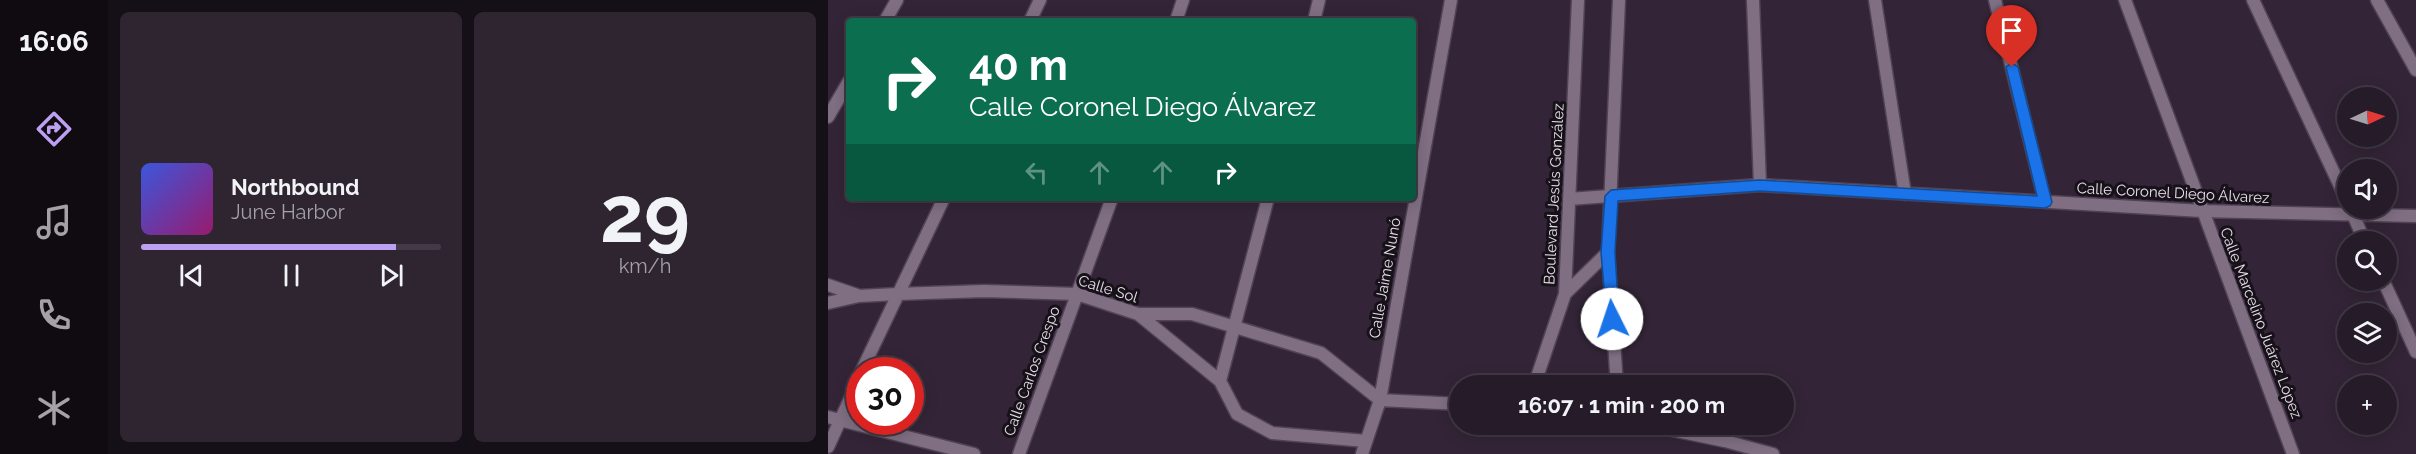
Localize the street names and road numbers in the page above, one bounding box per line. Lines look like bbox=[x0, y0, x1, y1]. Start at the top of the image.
street label: Boulevard Jesús González bbox=[1540, 103, 1568, 285]
street label: Calle Coronel Diego Álvarez bbox=[2076, 179, 2270, 207]
street label: Calle Jaime Nunó bbox=[1366, 216, 1404, 340]
street label: Calle Marcelino Juárez López bbox=[2216, 225, 2306, 421]
street label: Calle Sol bbox=[1076, 271, 1141, 307]
street label: Calle Carlos Crespo bbox=[1000, 304, 1064, 438]

